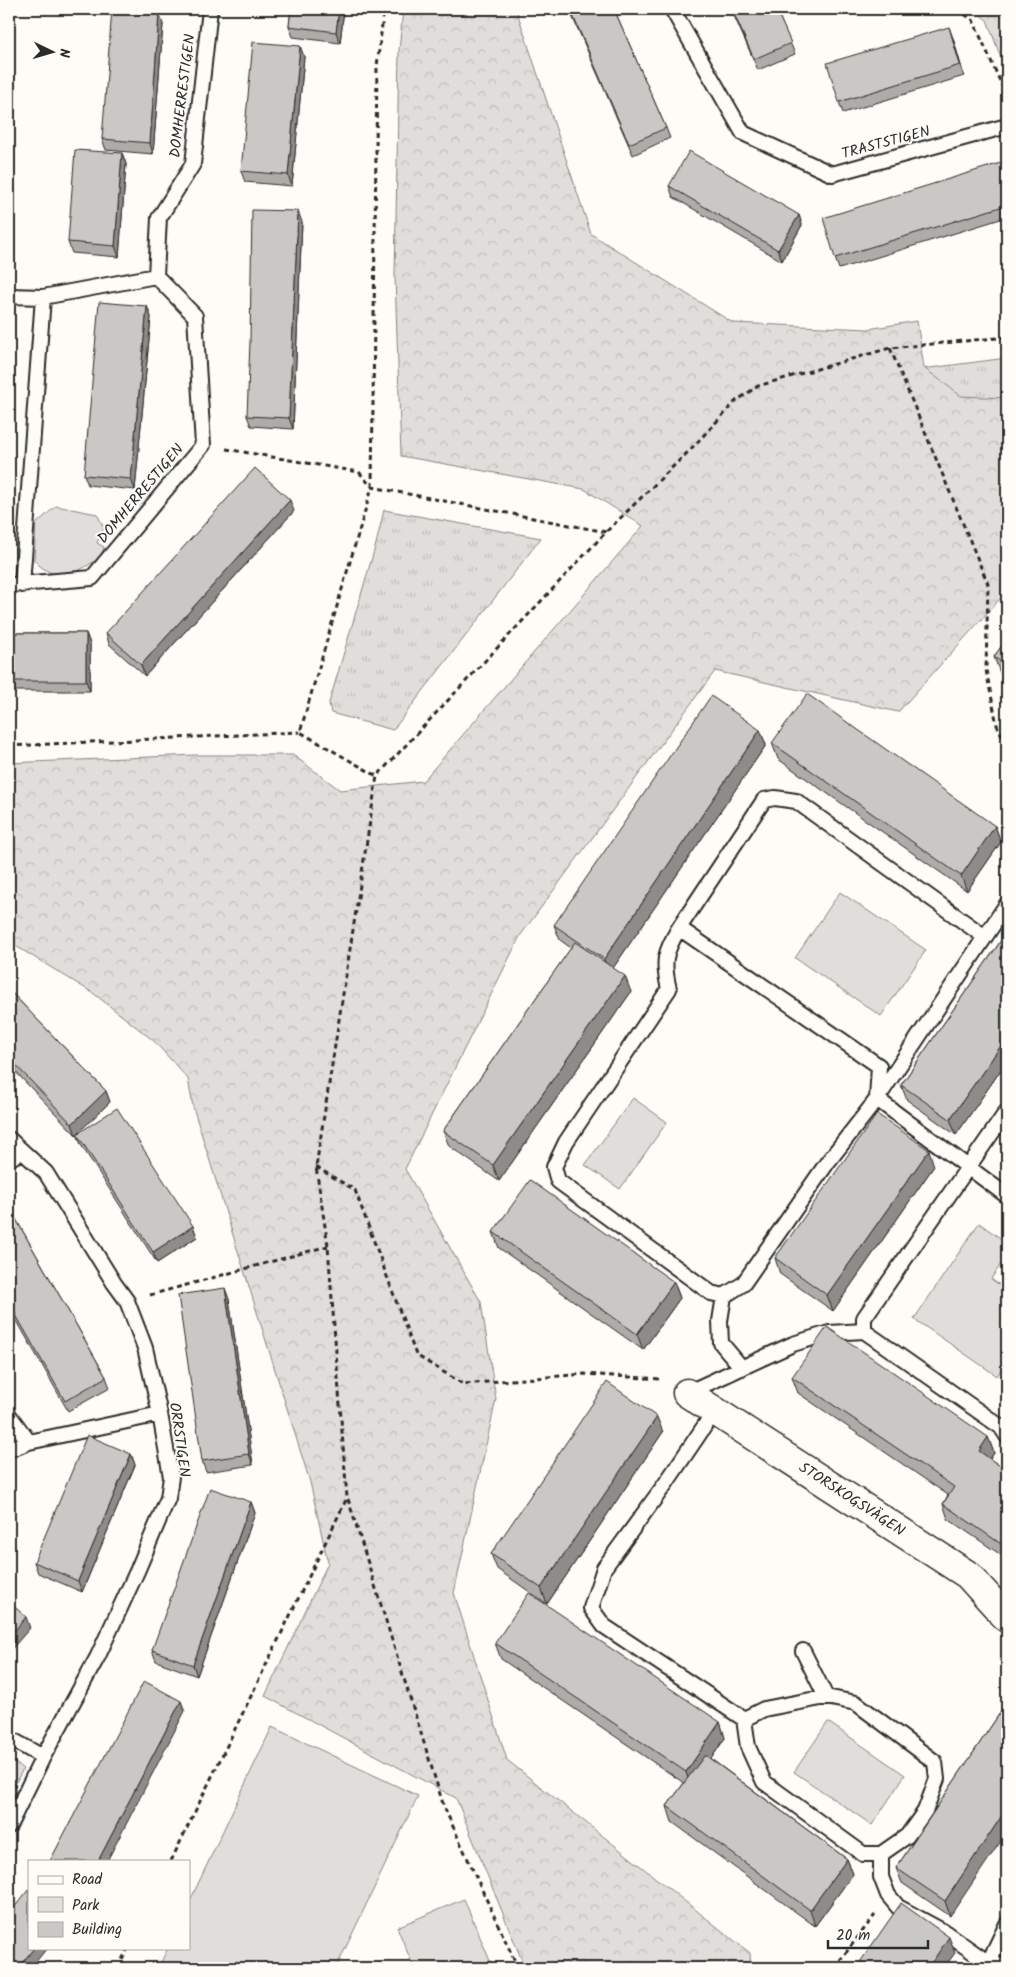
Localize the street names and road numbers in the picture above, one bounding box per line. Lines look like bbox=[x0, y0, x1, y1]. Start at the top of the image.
street label: DOMHERRESTIGEN bbox=[163, 33, 203, 159]
street label: TRASTSTIGEN bbox=[839, 120, 933, 166]
street label: DOMHERRESTIGEN bbox=[92, 439, 190, 549]
street label: ORRSTIGEN bbox=[162, 1401, 196, 1479]
street label: STORSKOGSVÄGEN bbox=[794, 1456, 909, 1543]

